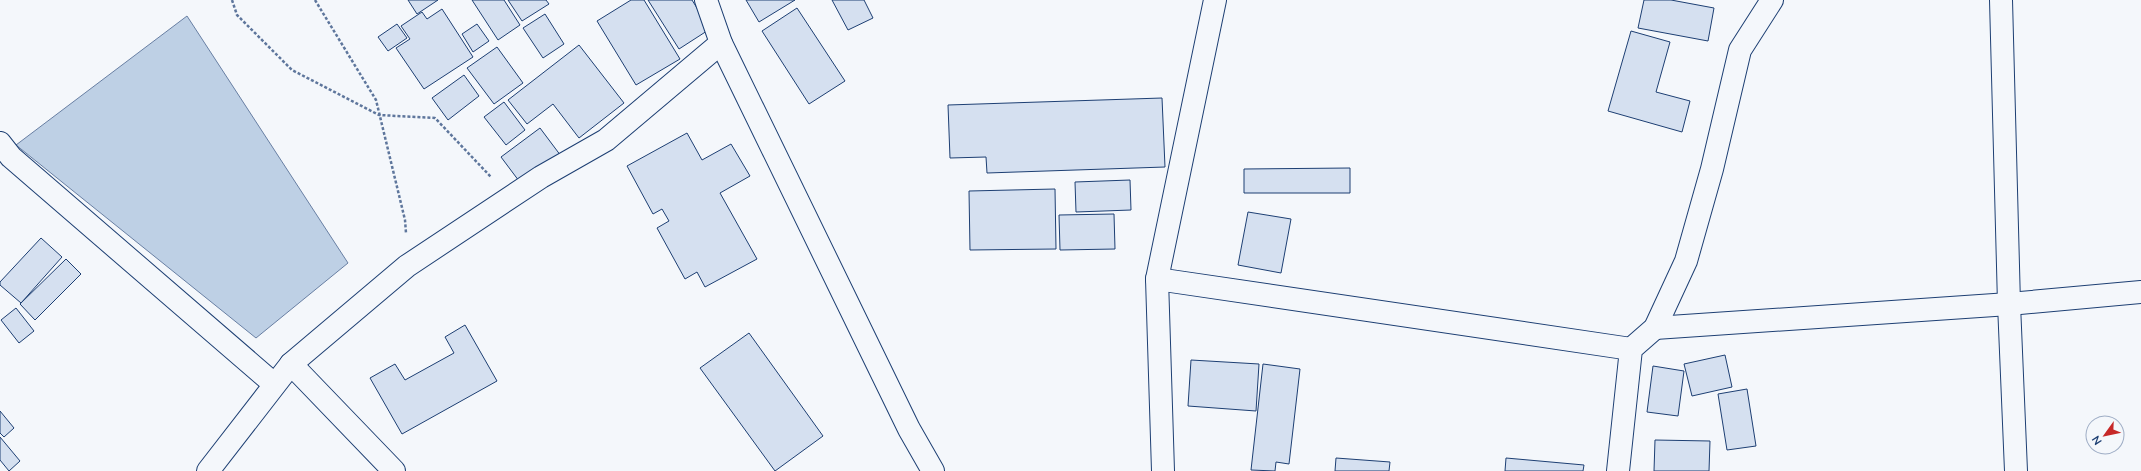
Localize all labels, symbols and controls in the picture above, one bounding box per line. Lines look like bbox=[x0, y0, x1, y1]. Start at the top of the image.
north arrow bbox=[2085, 415, 2125, 455]
text: N bbox=[2089, 433, 2106, 448]

